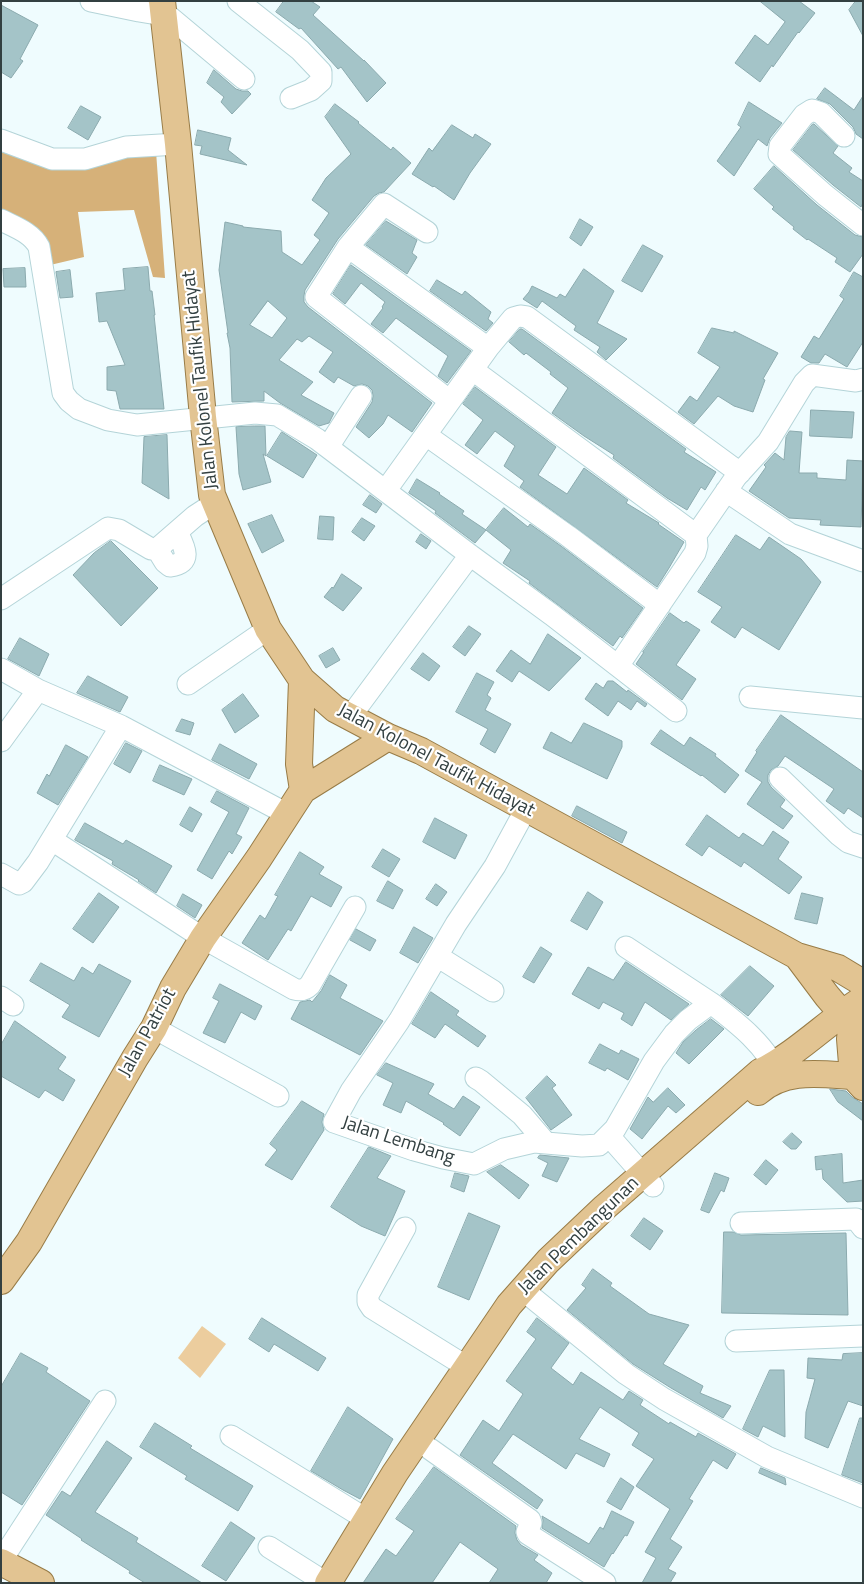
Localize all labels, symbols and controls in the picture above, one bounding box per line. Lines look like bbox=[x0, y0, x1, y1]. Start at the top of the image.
street label: Jalan Kolonel Taufik Hidayat bbox=[178, 269, 224, 491]
street label: Jalan Kolonel Taufik Hidayat bbox=[334, 699, 538, 823]
street label: Jalan Patriot bbox=[114, 985, 182, 1081]
street label: Jalan Lembang bbox=[339, 1112, 457, 1170]
street label: Jalan Pembangunan bbox=[514, 1172, 644, 1300]

